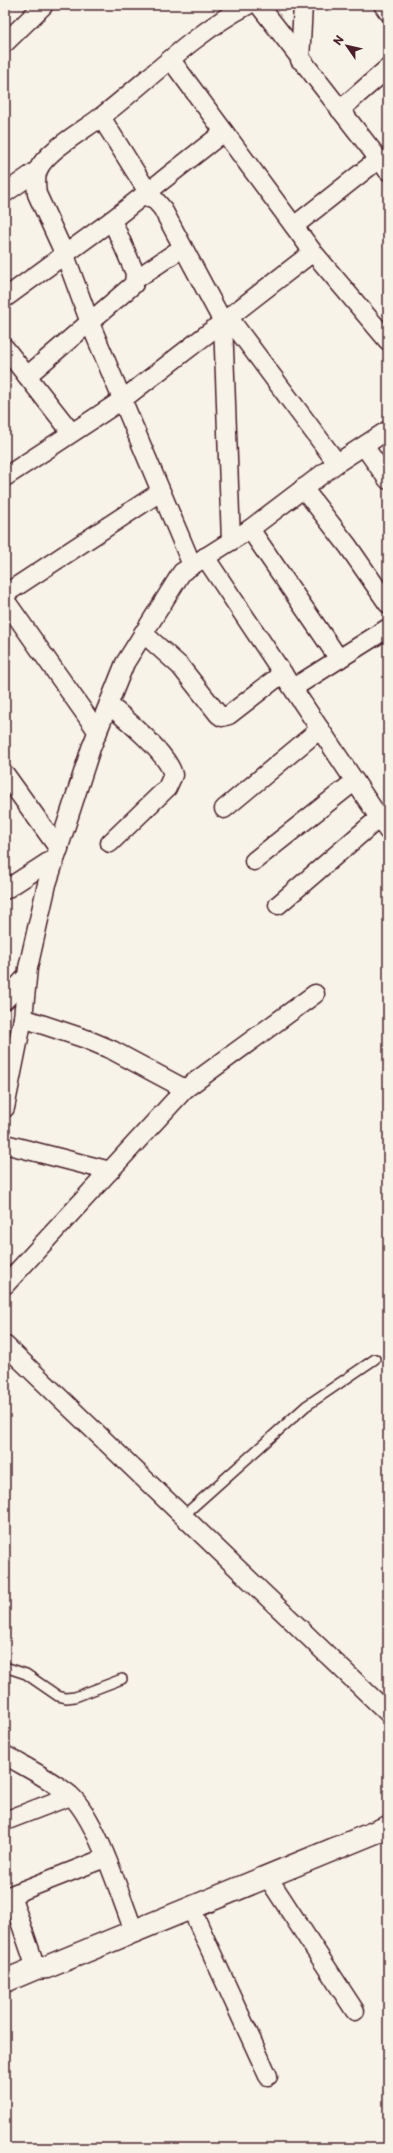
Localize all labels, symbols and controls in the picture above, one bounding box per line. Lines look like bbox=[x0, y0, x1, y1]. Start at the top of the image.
north arrow bbox=[327, 26, 367, 66]
text: N bbox=[329, 32, 348, 48]

